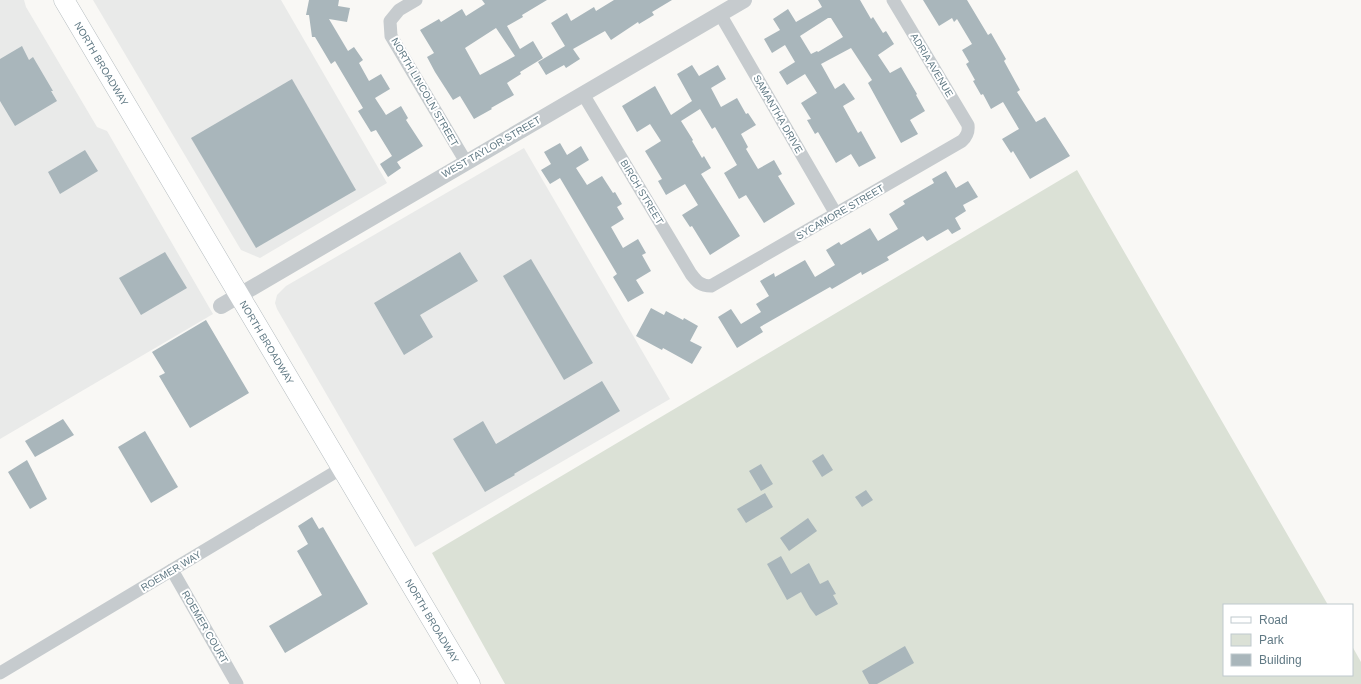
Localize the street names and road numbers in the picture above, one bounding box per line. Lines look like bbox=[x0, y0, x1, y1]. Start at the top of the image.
street label: NORTH BROADWAY bbox=[73, 20, 131, 108]
street label: ADRIA AVENUE bbox=[909, 31, 956, 99]
street label: NORTH LINCOLN STREET bbox=[389, 36, 461, 148]
street label: SAMANTHA DRIVE bbox=[751, 73, 805, 155]
street label: WEST TAYLOR STREET bbox=[440, 114, 542, 180]
street label: BIRCH STREET bbox=[618, 158, 666, 226]
street label: SYCAMORE STREET bbox=[794, 182, 886, 242]
street label: NORTH BROADWAY bbox=[238, 298, 296, 386]
street label: ROEMER WAY bbox=[139, 549, 203, 593]
street label: NORTH BROADWAY bbox=[403, 577, 462, 665]
street label: ROEMER COURT bbox=[180, 589, 230, 665]

